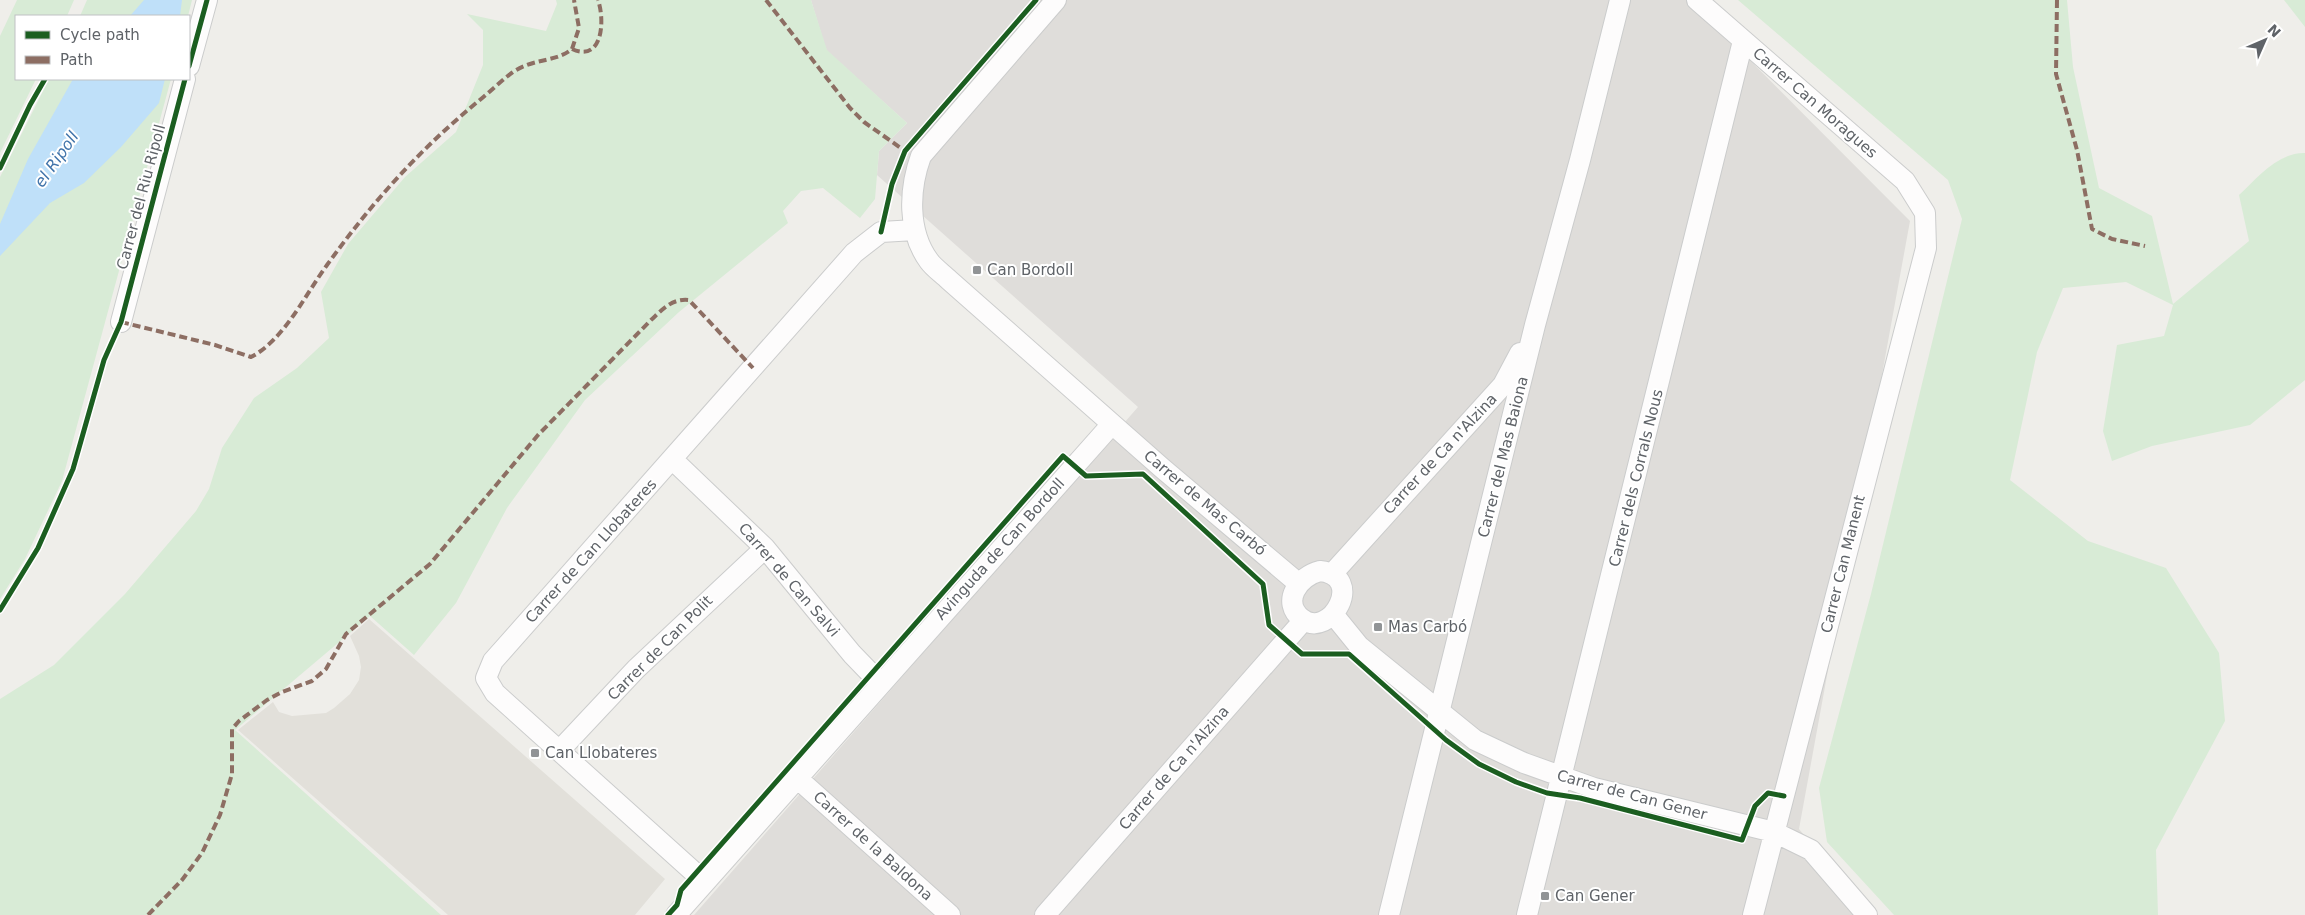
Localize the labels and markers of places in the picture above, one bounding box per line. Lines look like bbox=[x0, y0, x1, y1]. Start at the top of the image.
place label: Can Bordoll bbox=[987, 261, 1073, 279]
marker: Can Bordoll bbox=[971, 264, 983, 276]
place label: Mas Carbó bbox=[1388, 618, 1467, 636]
marker: Mas Carbó bbox=[1372, 621, 1384, 633]
place label: Can Llobateres bbox=[545, 744, 658, 762]
marker: Can Llobateres bbox=[529, 747, 541, 759]
place label: Can Gener bbox=[1555, 887, 1636, 905]
marker: Can Gener bbox=[1539, 890, 1551, 902]

